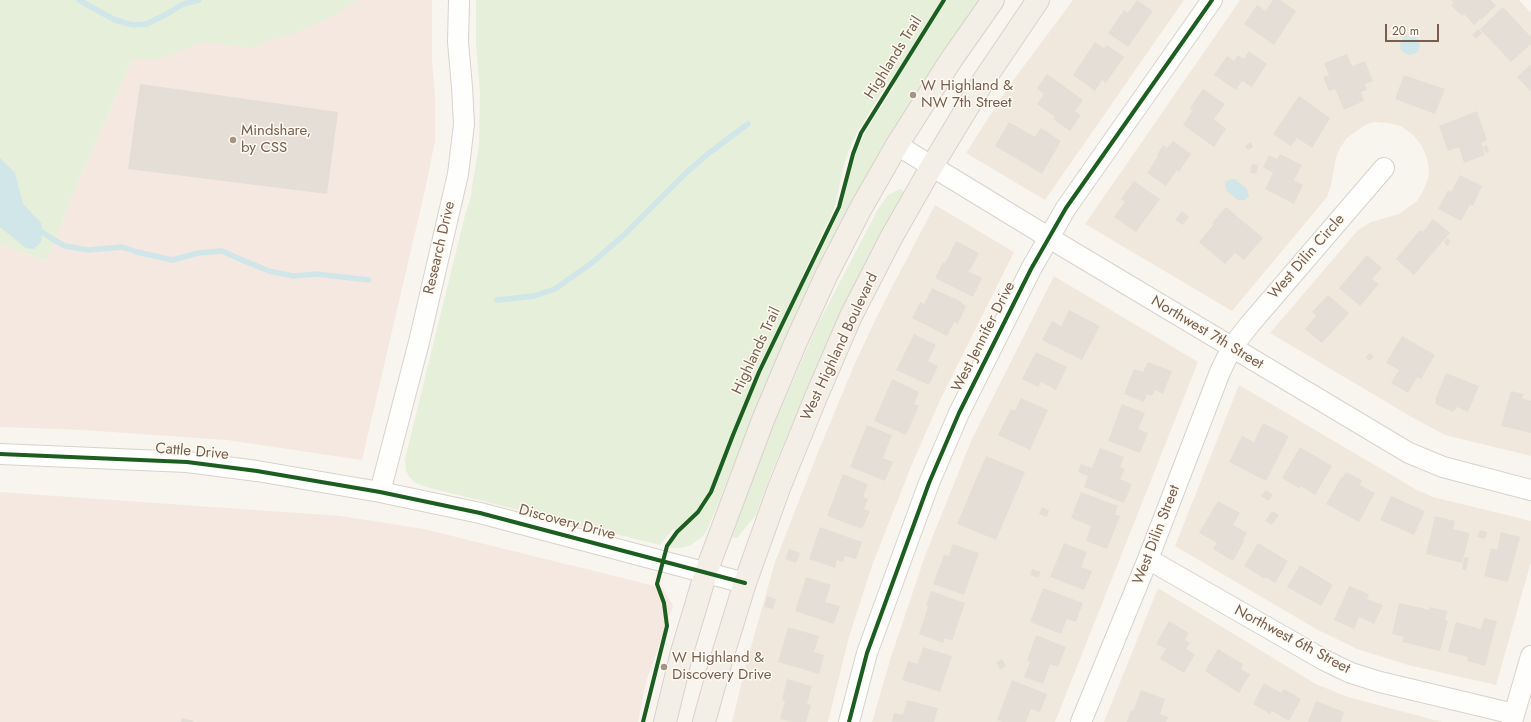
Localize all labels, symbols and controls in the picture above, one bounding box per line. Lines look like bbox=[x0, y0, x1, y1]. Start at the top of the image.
street label: Highlands Trail bbox=[861, 13, 927, 103]
scale bar bbox=[1387, 16, 1441, 42]
text: 20 m bbox=[1392, 22, 1419, 40]
place label: W Highland & NW 7th Street bbox=[921, 77, 1013, 112]
marker: W Highland & NW 7th Street bbox=[908, 90, 918, 100]
place label: Mindshare, by CSS bbox=[241, 122, 311, 157]
marker: Mindshare, by CSS bbox=[228, 135, 238, 145]
street label: Research Drive bbox=[421, 200, 459, 296]
street label: West Dilin Circle bbox=[1265, 211, 1349, 303]
street label: West Highland Boulevard bbox=[798, 270, 882, 424]
street label: West Jennifer Drive bbox=[948, 279, 1020, 395]
street label: Northwest 7th Street bbox=[1148, 292, 1266, 374]
street label: Highlands Trail bbox=[729, 305, 785, 397]
street label: Cattle Drive bbox=[155, 440, 229, 464]
street label: West Dilin Street bbox=[1130, 483, 1184, 587]
street label: Discovery Drive bbox=[517, 501, 617, 545]
street label: Northwest 6th Street bbox=[1231, 602, 1353, 678]
place label: W Highland & Discovery Drive bbox=[672, 649, 771, 684]
marker: W Highland & Discovery Drive bbox=[659, 662, 669, 672]

